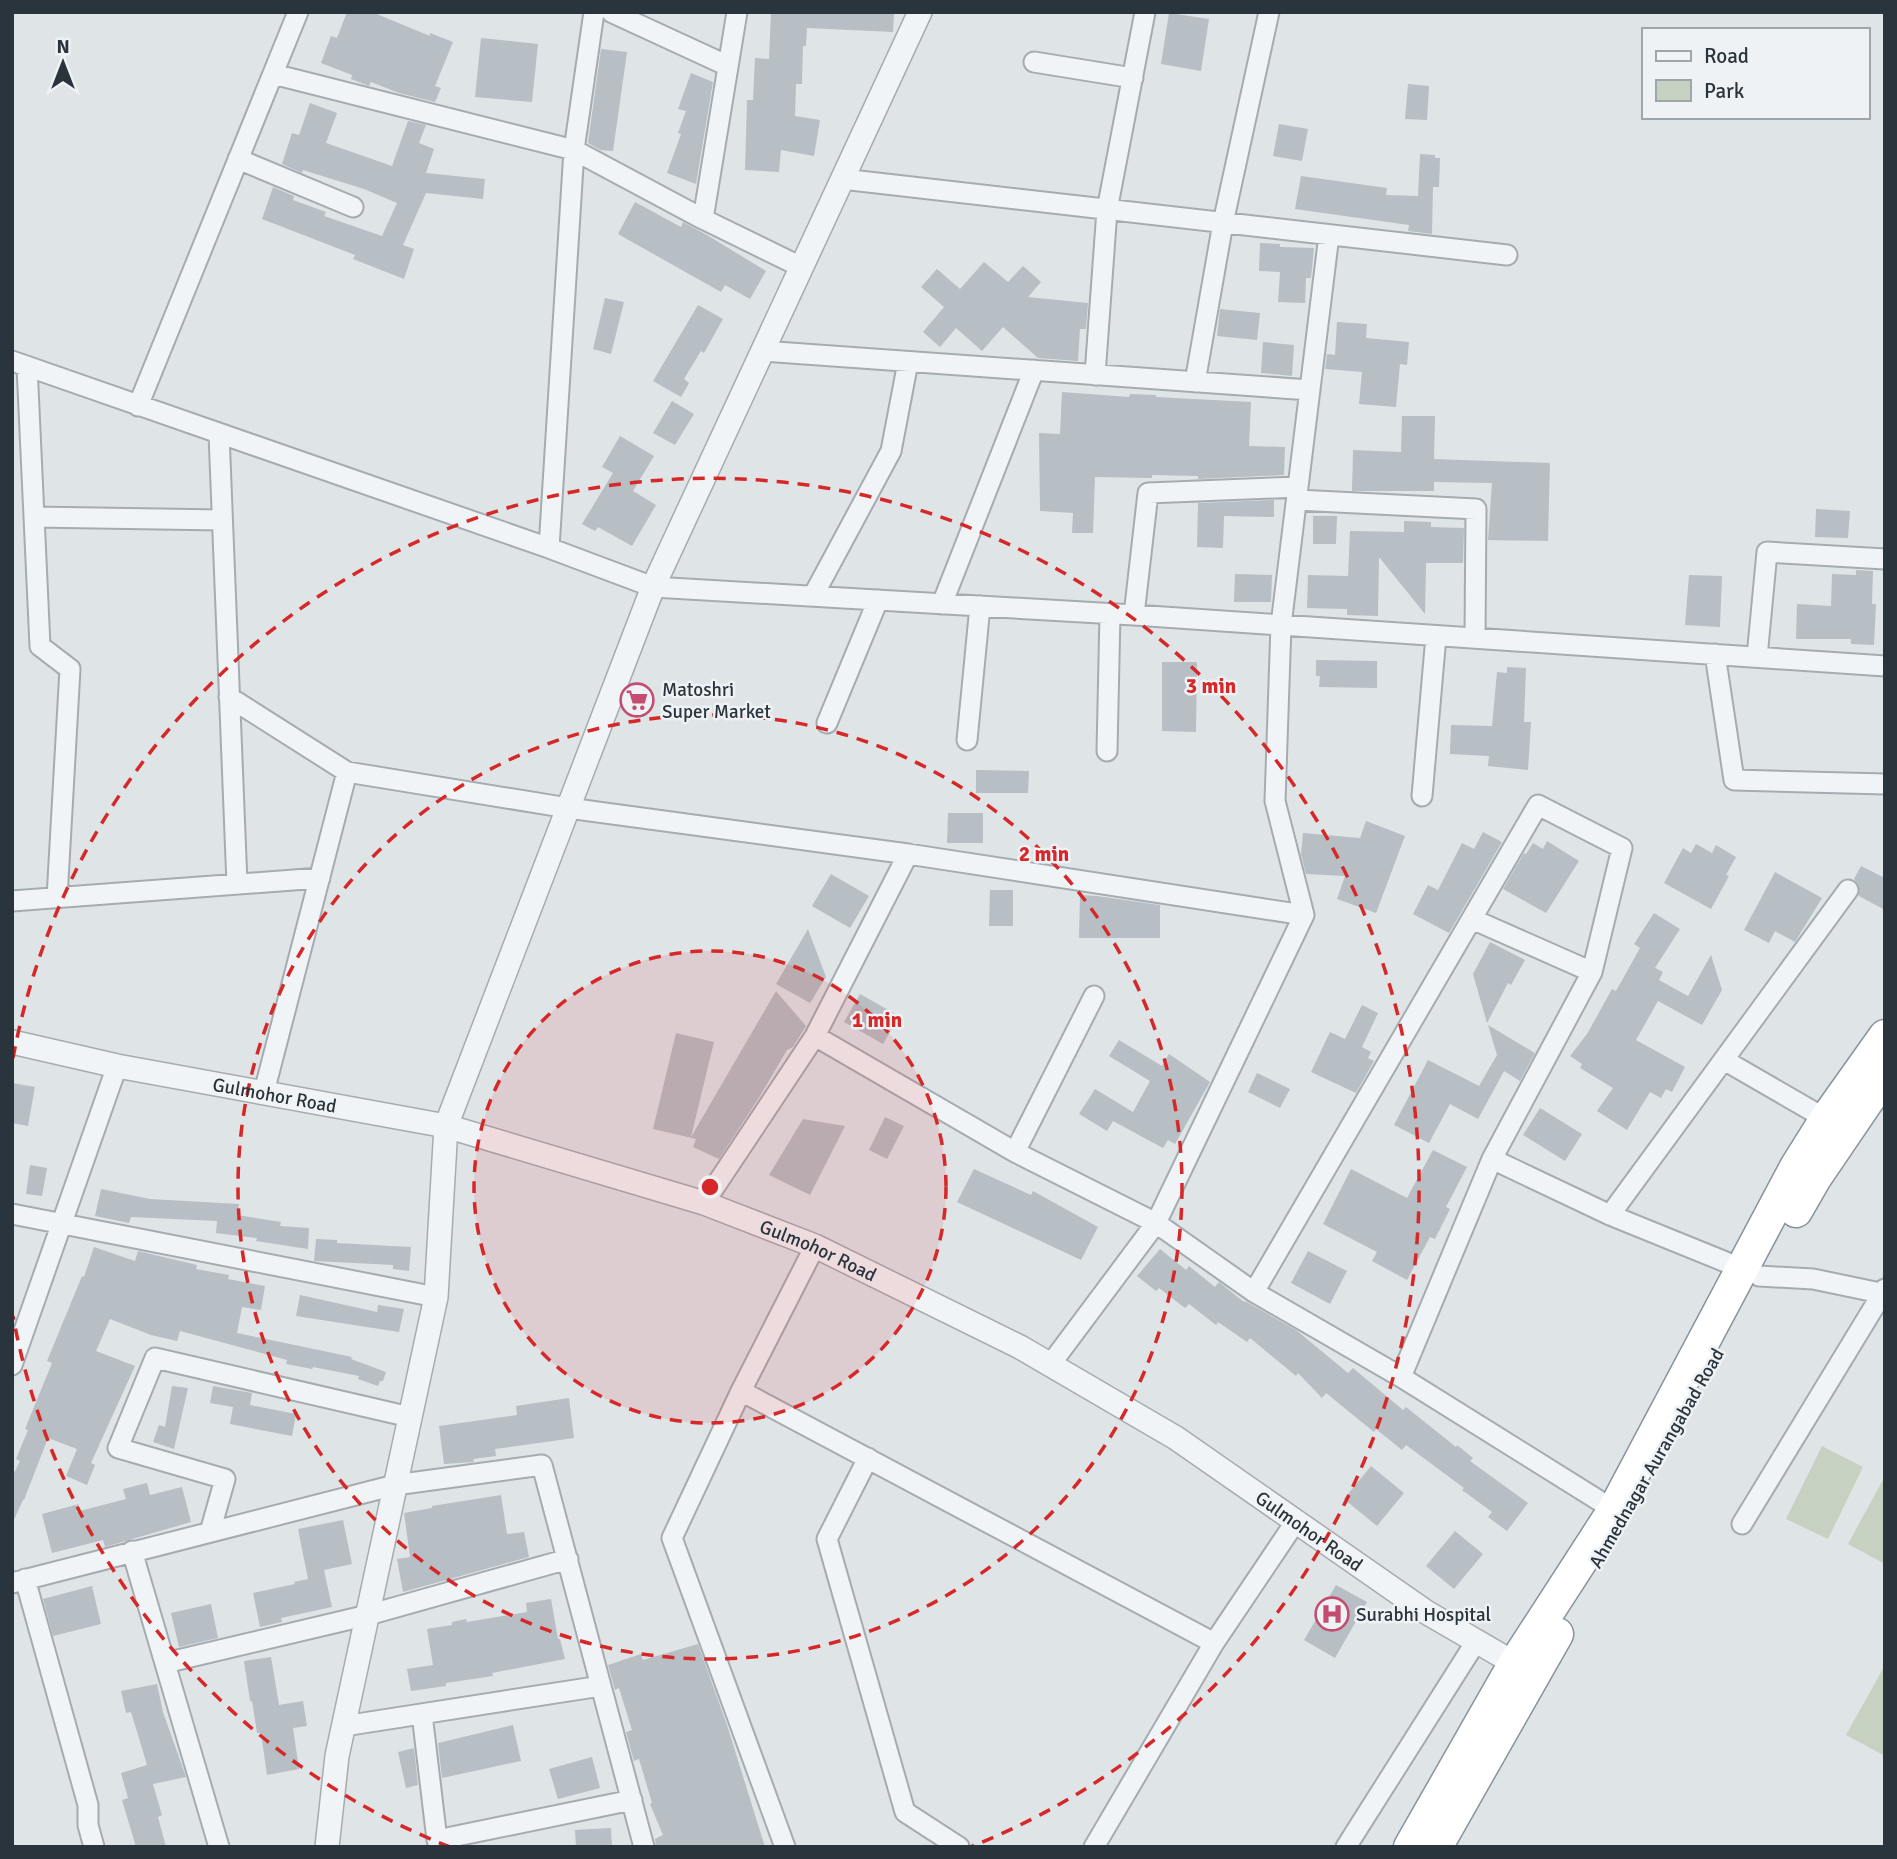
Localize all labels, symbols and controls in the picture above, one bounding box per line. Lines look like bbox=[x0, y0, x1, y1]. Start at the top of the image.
north arrow bbox=[28, 28, 98, 98]
legend bbox=[1642, 28, 1869, 119]
text: N bbox=[56, 35, 70, 59]
text: Road bbox=[1704, 43, 1749, 69]
text: Park bbox=[1704, 78, 1745, 104]
text: 3 min bbox=[1186, 673, 1236, 699]
place label: Matoshri Super Market bbox=[662, 678, 771, 724]
supermarket icon: Matoshri Super Market bbox=[618, 681, 656, 719]
text: 2 min bbox=[1019, 841, 1069, 867]
text: 1 min bbox=[852, 1007, 902, 1033]
street label: Gulmohor Road bbox=[211, 1073, 338, 1119]
centre of rings bbox=[698, 1175, 722, 1199]
street label: Gulmohor Road bbox=[756, 1215, 880, 1287]
street label: Ahmednagar Aurangabad Road bbox=[1584, 1344, 1730, 1573]
street label: Gulmohor Road bbox=[1250, 1486, 1367, 1577]
hospital icon: Surabhi Hospital bbox=[1313, 1595, 1351, 1633]
place label: Surabhi Hospital bbox=[1356, 1603, 1491, 1627]

